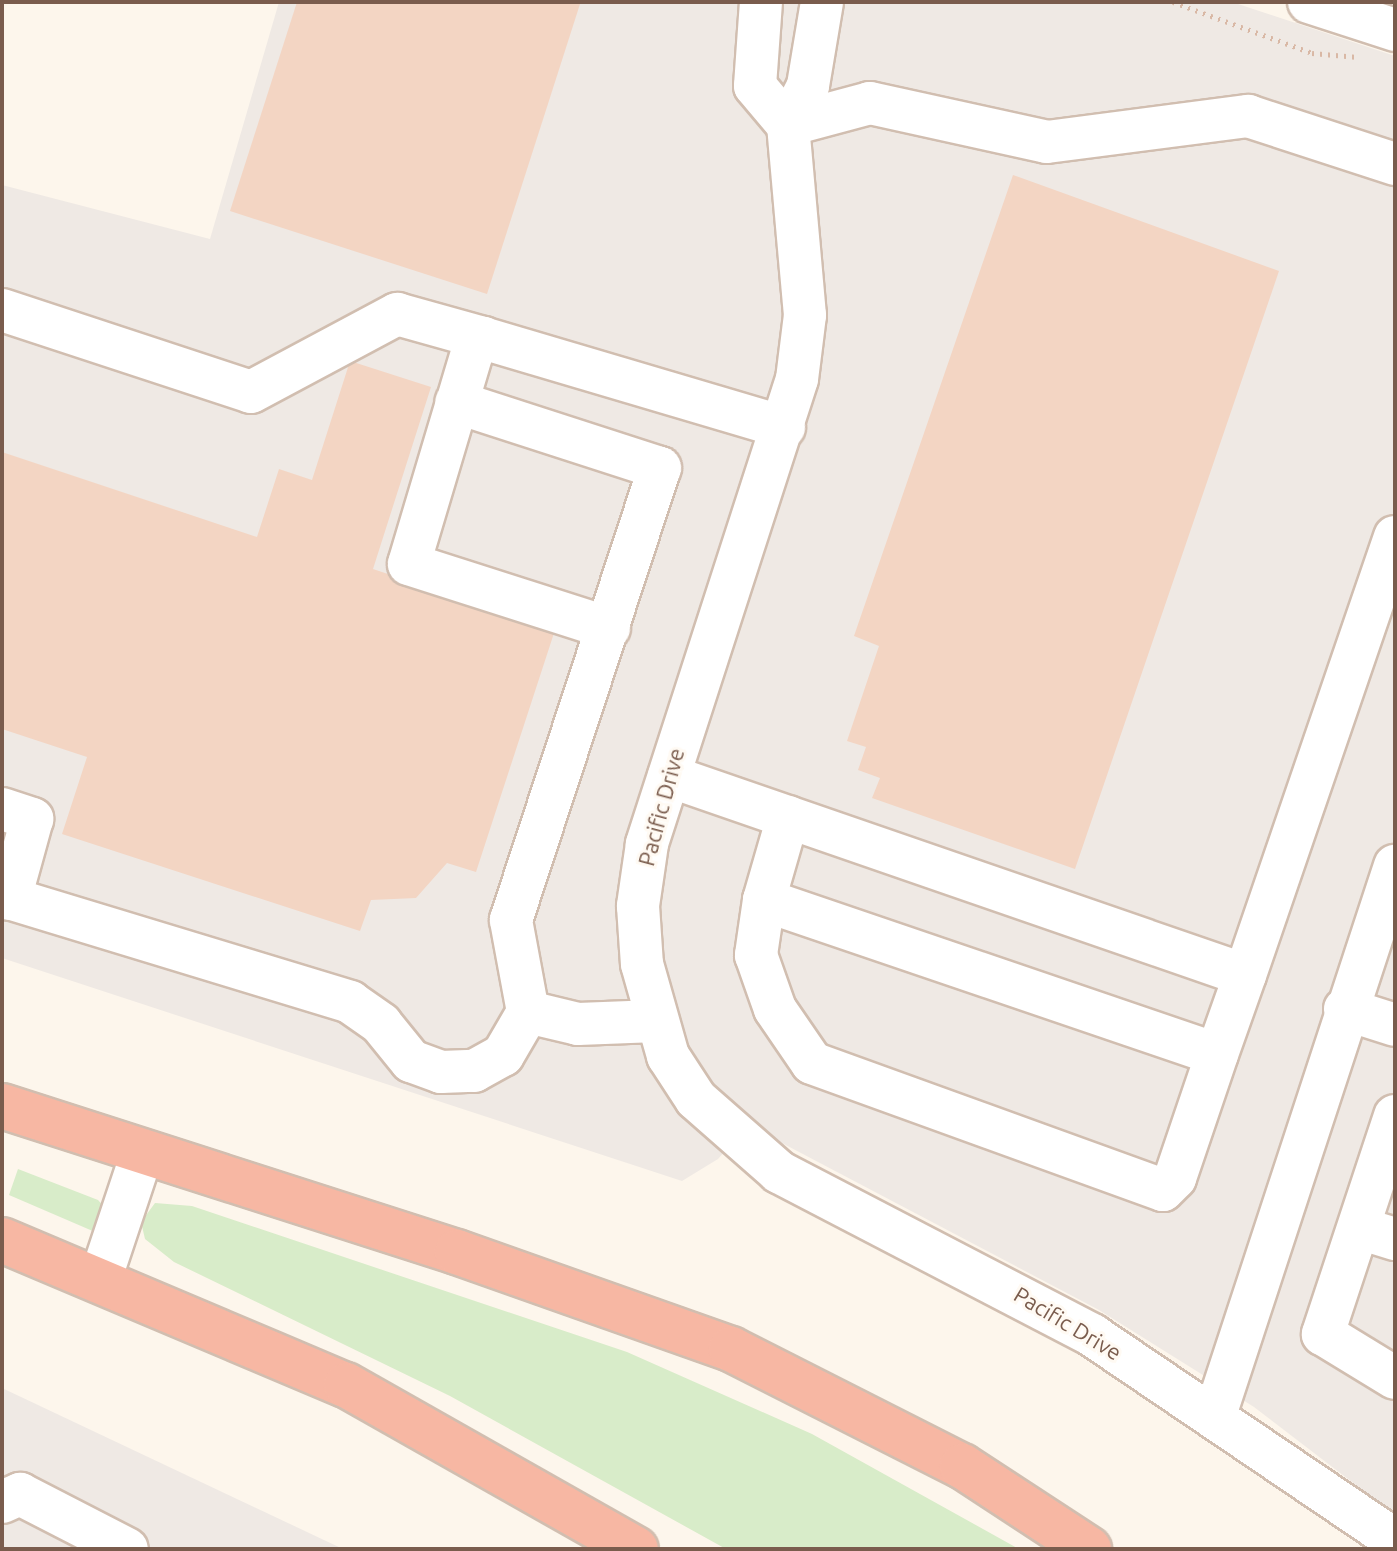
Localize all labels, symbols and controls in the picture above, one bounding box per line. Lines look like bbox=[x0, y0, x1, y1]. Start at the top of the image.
street label: Pacific Drive bbox=[633, 745, 689, 869]
street label: Pacific Drive bbox=[1009, 1281, 1127, 1365]

